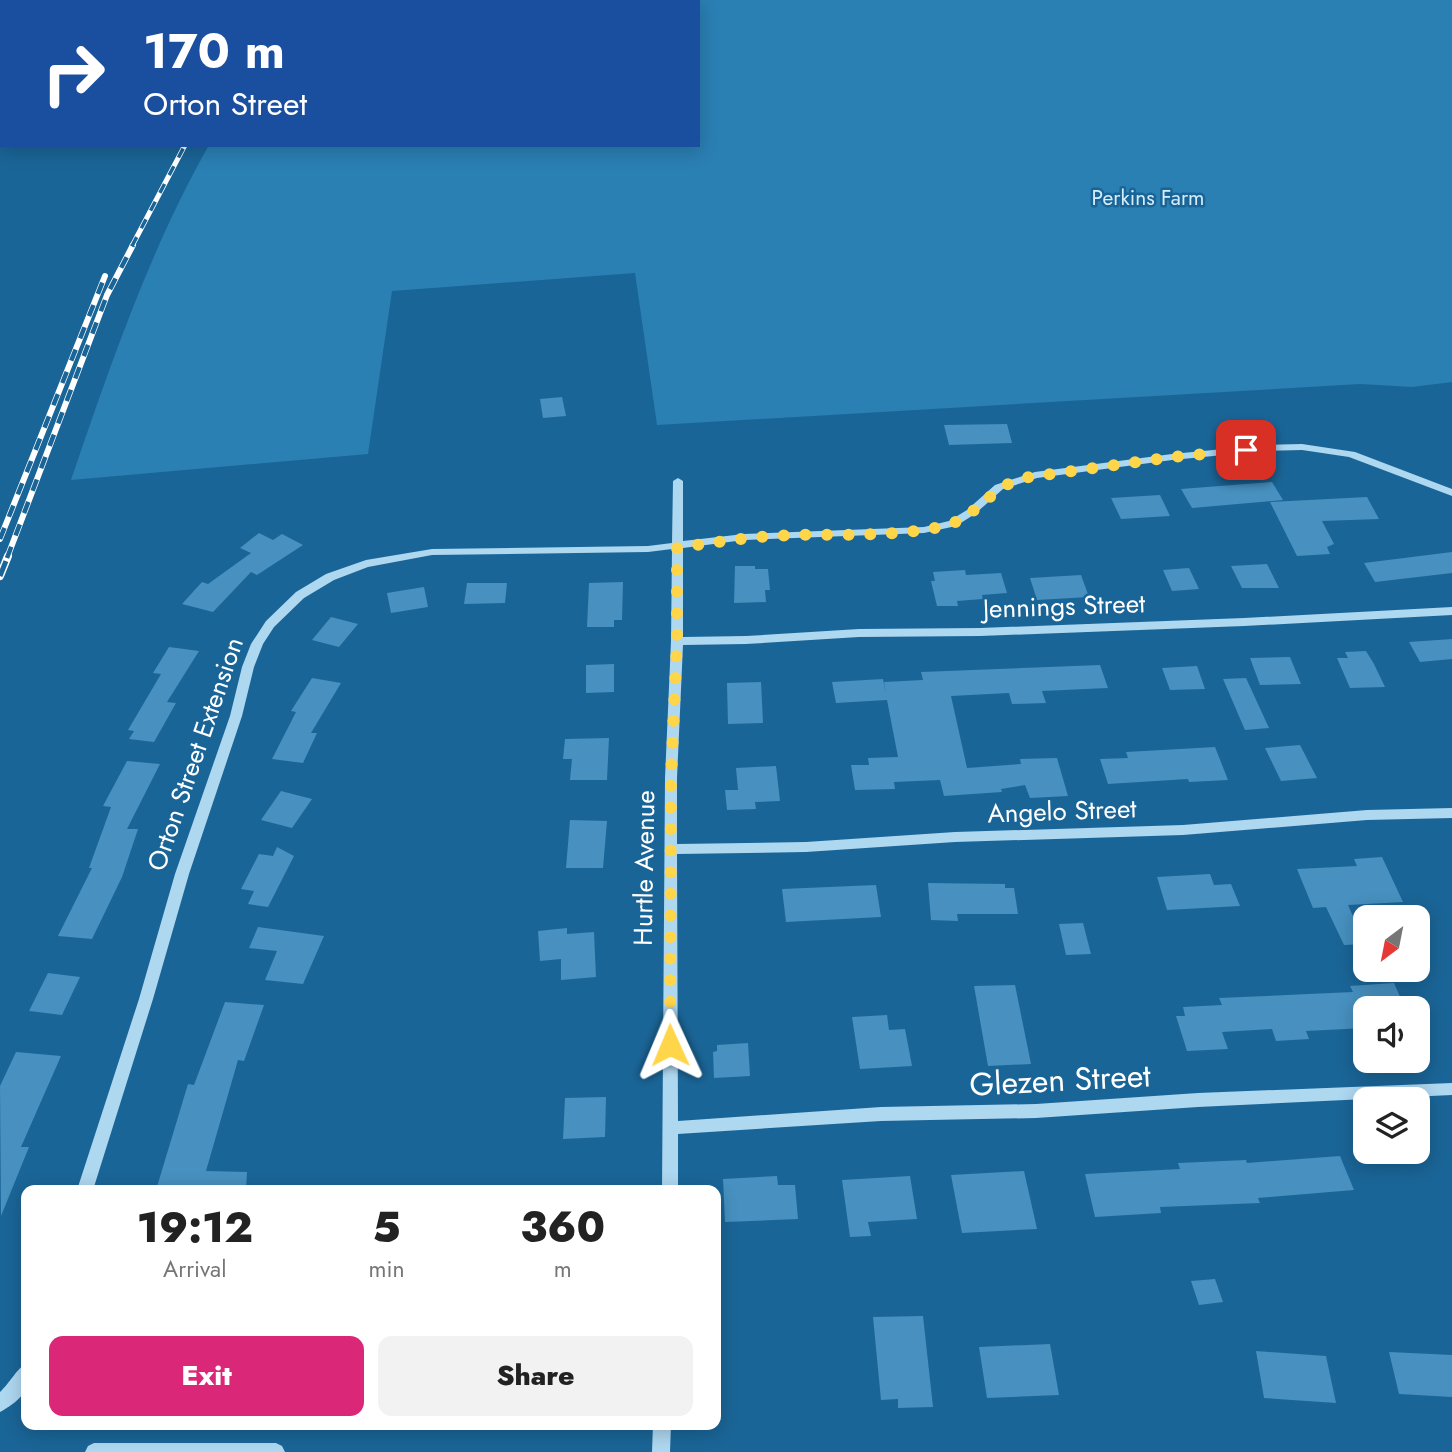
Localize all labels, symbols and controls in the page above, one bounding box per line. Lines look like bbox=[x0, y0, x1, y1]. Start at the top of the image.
text: 170 m bbox=[143, 16, 285, 86]
icon: right bbox=[28, 28, 119, 119]
text: Orton Street bbox=[143, 81, 307, 127]
park label: Perkins Farm bbox=[1092, 183, 1204, 213]
pin bbox=[1216, 420, 1276, 480]
icon: arrive bbox=[1227, 431, 1265, 469]
street label: Jennings Street bbox=[979, 584, 1147, 628]
street label: Orton Street Extension bbox=[137, 632, 253, 876]
street label: Angelo Street bbox=[987, 789, 1138, 833]
street label: Hurtle Avenue bbox=[624, 790, 664, 946]
north arrow bbox=[1353, 905, 1430, 982]
map controls bbox=[1353, 905, 1430, 1164]
button: sound bbox=[1353, 996, 1430, 1073]
position arrow bbox=[633, 1008, 707, 1082]
street label: Glezen Street bbox=[968, 1052, 1152, 1108]
button: layers bbox=[1353, 1087, 1430, 1164]
text: 19:12 bbox=[137, 1197, 253, 1258]
text: 5 bbox=[372, 1197, 401, 1258]
text: 360 bbox=[520, 1197, 605, 1258]
text: Arrival bbox=[163, 1252, 226, 1286]
text: min bbox=[369, 1252, 405, 1286]
text: m bbox=[554, 1252, 572, 1286]
button: Exit bbox=[49, 1336, 364, 1416]
button: Share bbox=[378, 1336, 693, 1416]

